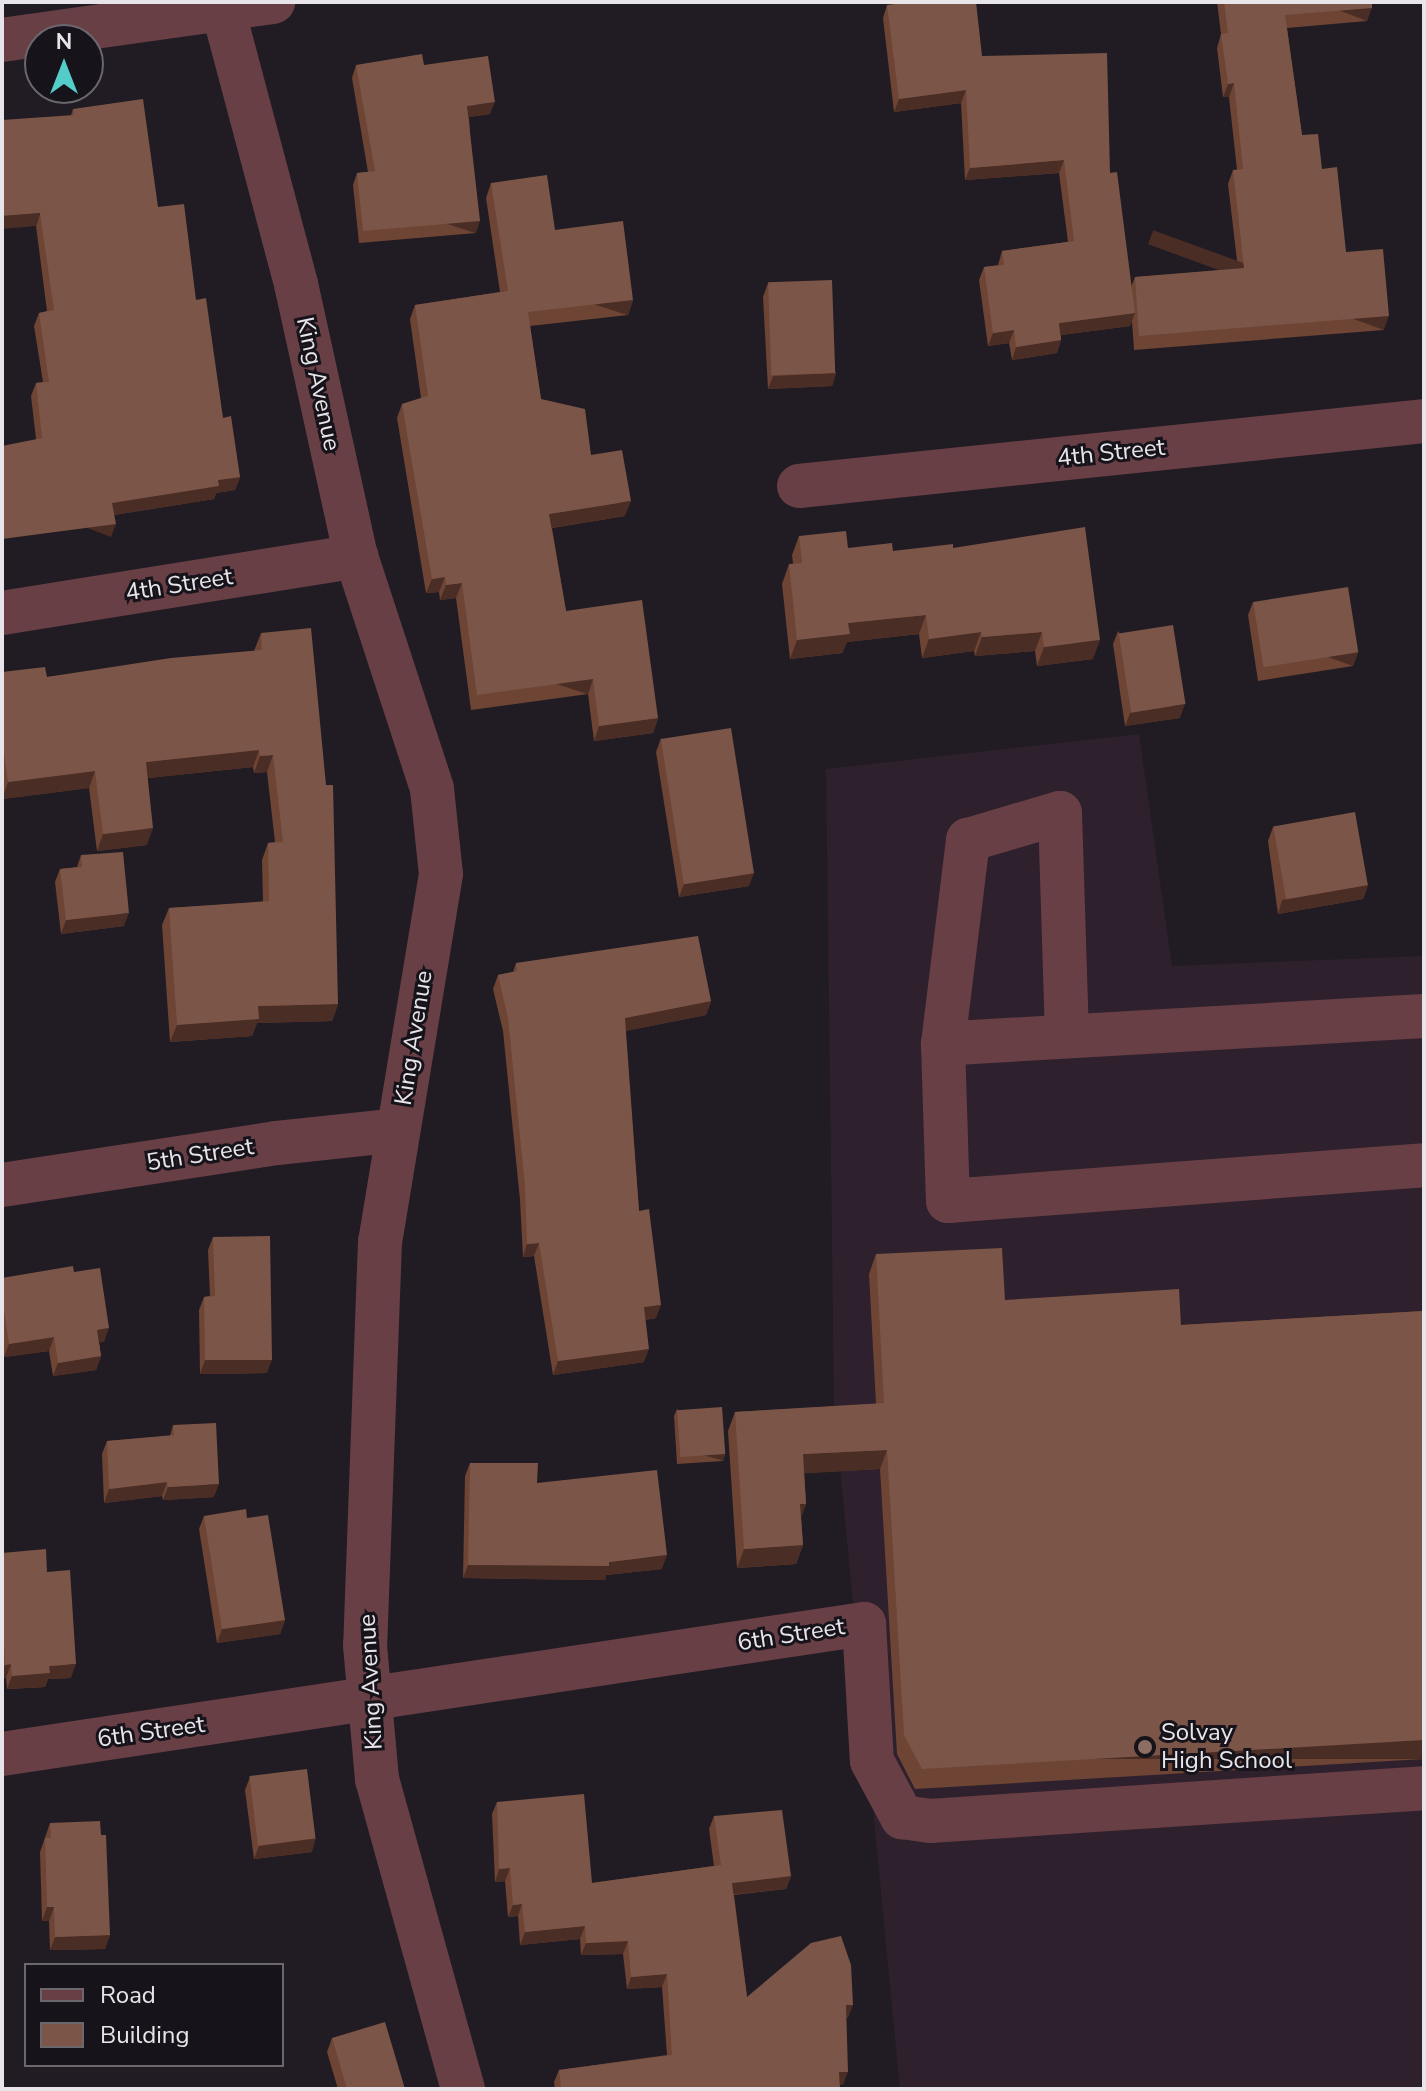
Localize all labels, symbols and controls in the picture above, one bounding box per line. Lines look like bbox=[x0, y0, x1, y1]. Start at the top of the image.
north arrow bbox=[24, 24, 104, 104]
text: N bbox=[56, 27, 72, 57]
street label: King Avenue bbox=[290, 314, 346, 454]
street label: 4th Street bbox=[1056, 433, 1166, 473]
street label: 4th Street bbox=[123, 562, 235, 608]
street label: King Avenue bbox=[389, 969, 439, 1107]
street label: 5th Street bbox=[144, 1132, 256, 1178]
street label: 6th Street bbox=[735, 1612, 847, 1658]
street label: King Avenue bbox=[353, 1613, 389, 1751]
street label: 6th Street bbox=[95, 1710, 207, 1754]
place label: Solvay High School bbox=[1161, 1719, 1292, 1775]
marker: Solvay High School bbox=[1136, 1738, 1154, 1756]
legend bbox=[24, 1963, 284, 2067]
text: Road bbox=[100, 1979, 156, 2011]
text: Building bbox=[100, 2019, 190, 2051]

